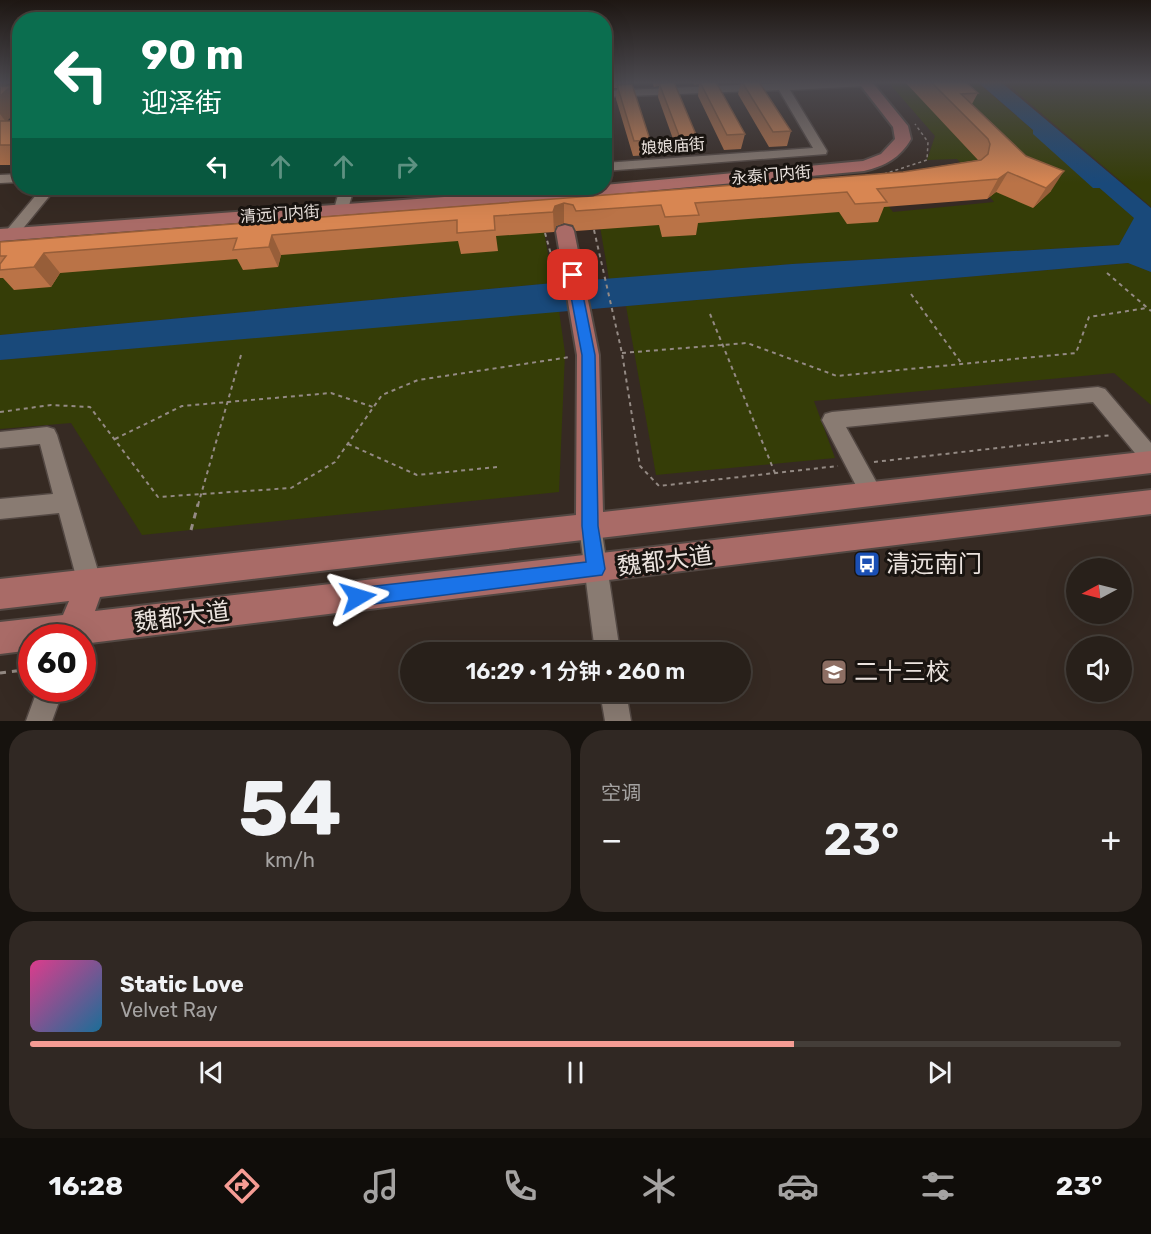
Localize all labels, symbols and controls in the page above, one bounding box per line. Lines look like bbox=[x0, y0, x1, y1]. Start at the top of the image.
text: 90 m bbox=[141, 30, 244, 80]
icon: left bbox=[42, 36, 120, 114]
text: 迎泽街 bbox=[141, 87, 222, 119]
street label: 娘娘庙街 bbox=[640, 134, 706, 158]
icon: left bbox=[201, 150, 234, 183]
icon: ahead bbox=[264, 150, 297, 183]
icon: ahead bbox=[327, 150, 360, 183]
icon: right bbox=[390, 150, 423, 183]
street label: 永泰门内街 bbox=[730, 162, 812, 188]
street label: 清远门内街 bbox=[239, 202, 321, 226]
pin bbox=[547, 249, 598, 300]
icon: arrive bbox=[556, 258, 589, 291]
street label: 魏都大道 bbox=[616, 541, 714, 581]
bus stop icon: 清远南门 bbox=[852, 549, 882, 579]
place label: 清远南门 bbox=[886, 550, 982, 578]
north arrow bbox=[1066, 558, 1132, 624]
map controls bbox=[1066, 558, 1132, 702]
position arrow bbox=[326, 565, 390, 629]
street label: 魏都大道 bbox=[133, 597, 231, 637]
speed limit sign: 60 bbox=[18, 624, 96, 702]
button: sound bbox=[1066, 636, 1132, 702]
school or university icon: 二十三校 bbox=[819, 657, 849, 687]
text: 16:29 · 1 分钟 · 260 m bbox=[466, 658, 685, 685]
place label: 二十三校 bbox=[854, 658, 950, 686]
text: 54 bbox=[238, 762, 342, 855]
text: 空调 bbox=[601, 781, 641, 805]
text: 23° bbox=[824, 813, 899, 866]
text: − bbox=[601, 820, 622, 859]
text: + bbox=[1100, 820, 1121, 859]
text: km/h bbox=[265, 848, 315, 872]
text: Static Love bbox=[120, 971, 244, 998]
text: Velvet Ray bbox=[120, 998, 218, 1022]
icon: previous bbox=[195, 1056, 228, 1089]
icon: pause bbox=[559, 1056, 592, 1089]
icon: next bbox=[923, 1056, 956, 1089]
icon: directions bbox=[221, 1165, 263, 1207]
icon: music bbox=[360, 1165, 402, 1207]
icon: phone bbox=[499, 1165, 541, 1207]
icon: climate bbox=[638, 1165, 680, 1207]
icon: car bbox=[777, 1165, 819, 1207]
icon: filters bbox=[917, 1165, 959, 1207]
text: 16:28 bbox=[49, 1170, 123, 1202]
text: 23° bbox=[1056, 1170, 1102, 1202]

